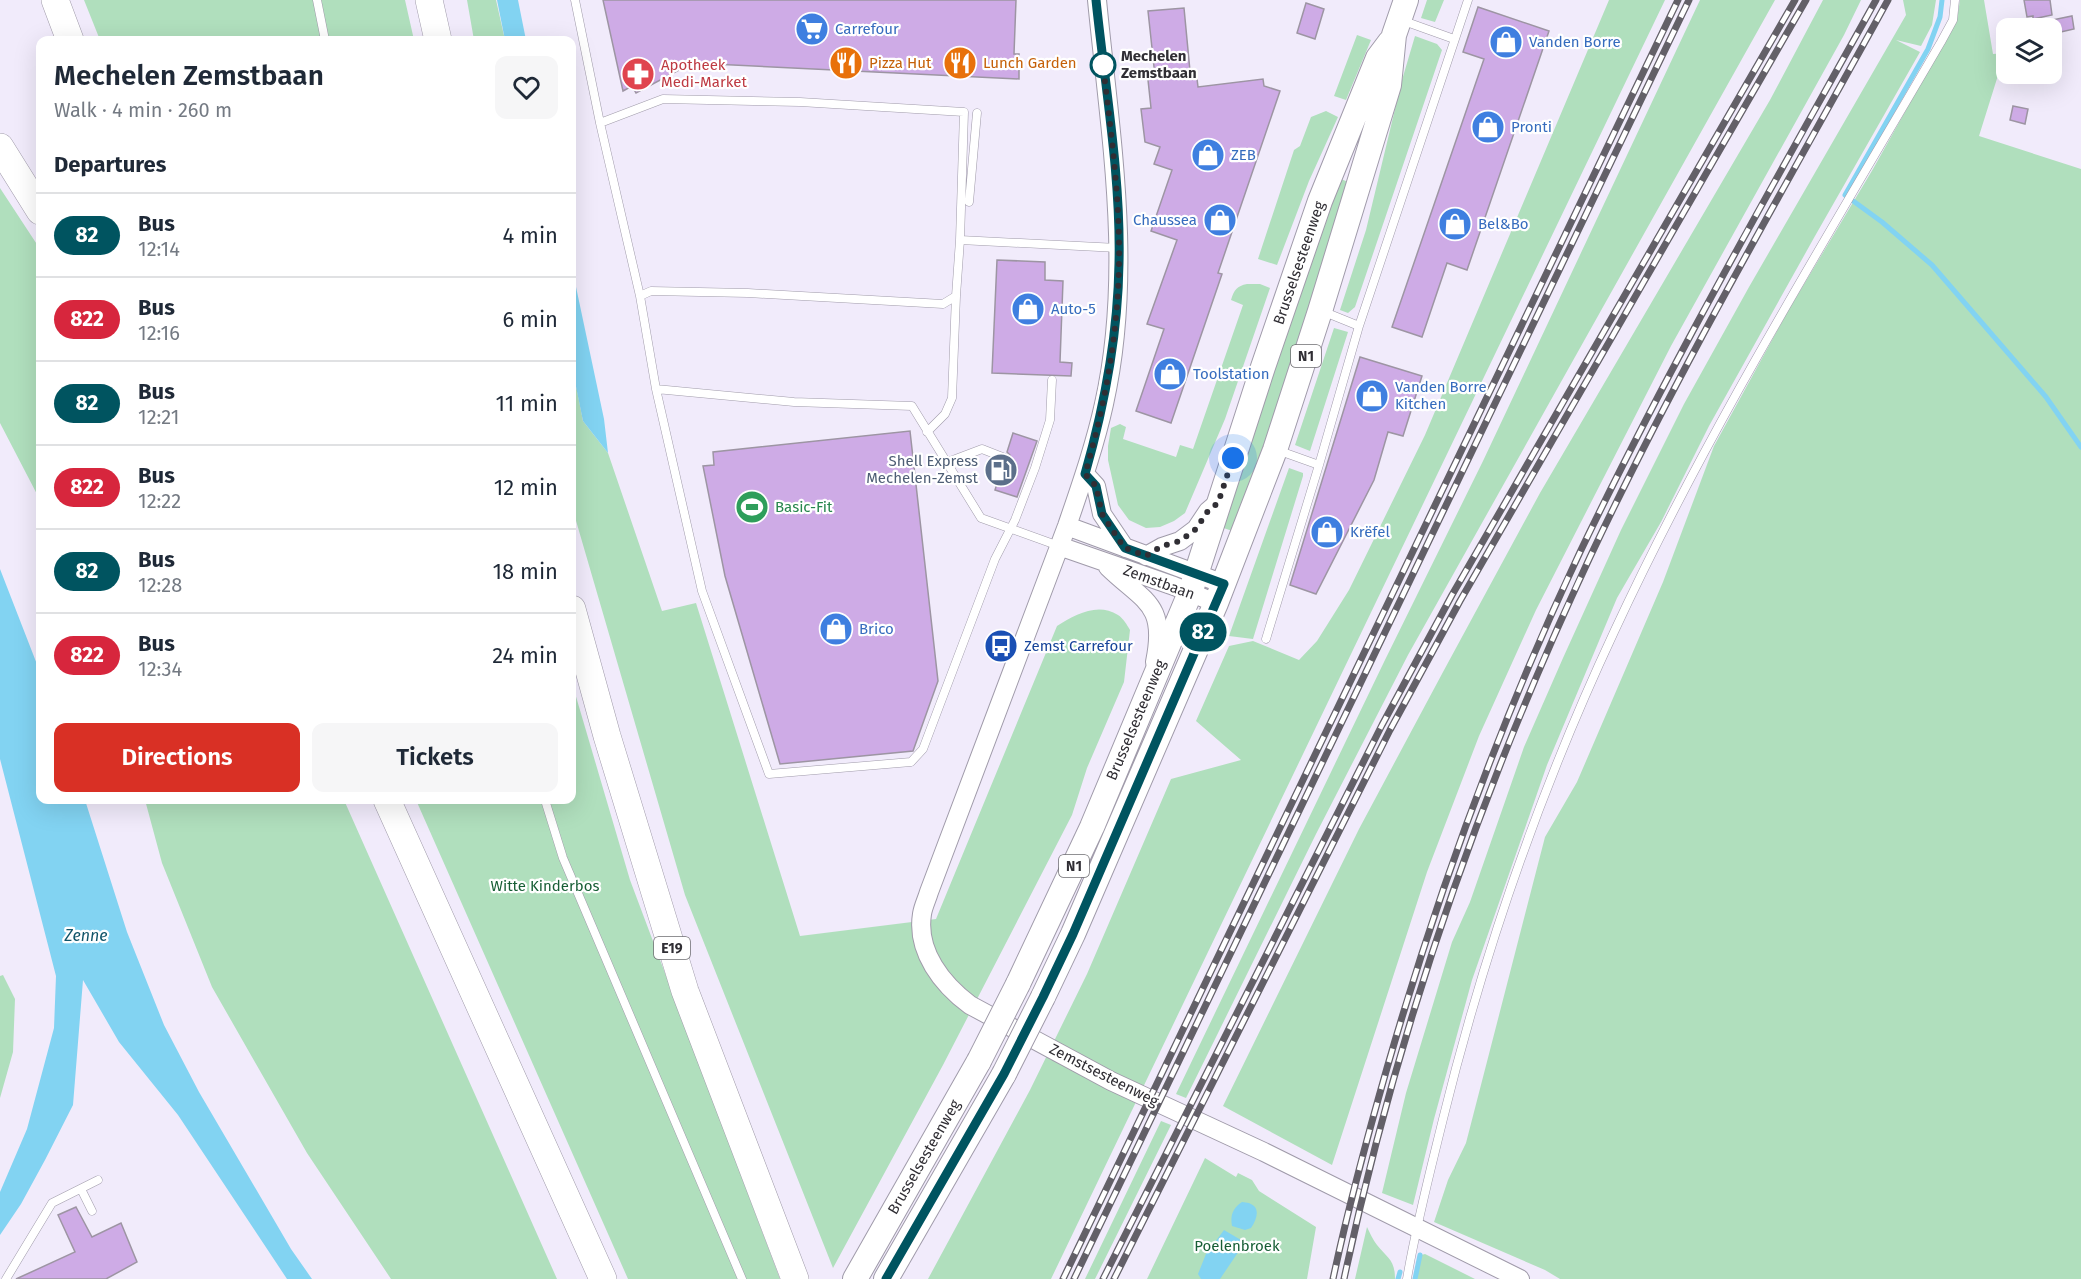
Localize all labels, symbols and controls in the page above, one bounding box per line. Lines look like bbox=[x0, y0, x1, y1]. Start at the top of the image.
supermarket icon: Carrefour bbox=[794, 11, 830, 47]
map controls bbox=[1996, 18, 2062, 84]
button: layers bbox=[1996, 18, 2062, 84]
place label: Carrefour bbox=[835, 20, 899, 38]
shop icon: Vanden Borre bbox=[1488, 24, 1524, 60]
place label: Vanden Borre bbox=[1529, 33, 1621, 51]
restaurant icon: Pizza Hut bbox=[828, 45, 864, 81]
restaurant icon: Lunch Garden bbox=[942, 45, 978, 81]
place label: Mechelen Zemstbaan bbox=[1121, 47, 1197, 82]
marker: Mechelen Zemstbaan bbox=[1090, 52, 1116, 78]
place label: Pizza Hut bbox=[869, 54, 932, 72]
place label: Lunch Garden bbox=[983, 54, 1077, 72]
button: heart bbox=[495, 56, 558, 119]
pharmacy icon: Apotheek Medi-Market bbox=[620, 56, 656, 92]
place label: Apotheek Medi-Market bbox=[661, 56, 747, 91]
text: Mechelen Zemstbaan bbox=[54, 59, 324, 92]
text: Walk · 4 min · 260 m bbox=[54, 98, 232, 122]
shop icon: Pronti bbox=[1470, 109, 1506, 145]
place label: Pronti bbox=[1511, 118, 1552, 136]
shop icon: ZEB bbox=[1190, 137, 1226, 173]
place label: ZEB bbox=[1231, 146, 1256, 164]
text: Departures bbox=[54, 151, 166, 178]
street label: Brusselsesteenweg bbox=[1269, 199, 1329, 327]
shop icon: Chaussea bbox=[1202, 202, 1238, 238]
shop icon: Bel&Bo bbox=[1437, 206, 1473, 242]
text: Bus bbox=[138, 210, 175, 237]
place label: Chaussea bbox=[1133, 211, 1197, 229]
place label: Bel&Bo bbox=[1478, 215, 1529, 233]
text: 82 bbox=[76, 222, 98, 248]
text: 4 min bbox=[503, 222, 558, 249]
text: 12:14 bbox=[138, 237, 180, 261]
shop icon: Auto-5 bbox=[1010, 291, 1046, 327]
text: Bus bbox=[138, 294, 175, 321]
place label: Auto-5 bbox=[1051, 300, 1096, 318]
text: 822 bbox=[70, 306, 104, 332]
text: 6 min bbox=[502, 306, 558, 333]
text: 12:16 bbox=[138, 321, 180, 345]
road number: N1 bbox=[1291, 345, 1321, 367]
shop icon: Toolstation bbox=[1152, 356, 1188, 392]
place label: Toolstation bbox=[1193, 365, 1270, 383]
text: Bus bbox=[138, 378, 175, 405]
shop icon: Vanden Borre Kitchen bbox=[1354, 378, 1390, 414]
place label: Vanden Borre Kitchen bbox=[1395, 378, 1487, 413]
text: 82 bbox=[76, 390, 98, 416]
text: 11 min bbox=[495, 390, 558, 417]
text: 12:21 bbox=[138, 405, 179, 429]
your location bbox=[1218, 443, 1248, 473]
place label: Shell Express Mechelen-Zemst bbox=[866, 452, 979, 487]
fuel station icon: Shell Express Mechelen-Zemst bbox=[983, 452, 1019, 488]
text: Bus bbox=[138, 462, 175, 489]
text: 822 bbox=[70, 474, 104, 500]
text: 12 min bbox=[494, 474, 558, 501]
text: 12:22 bbox=[138, 489, 181, 513]
sports icon: Basic-Fit bbox=[734, 489, 770, 525]
place label: Basic-Fit bbox=[775, 498, 833, 516]
shop icon: Krëfel bbox=[1309, 514, 1345, 550]
place label: Krëfel bbox=[1350, 523, 1390, 541]
text: Bus bbox=[138, 546, 175, 573]
text: 82 bbox=[76, 558, 98, 584]
text: 18 min bbox=[493, 558, 558, 585]
street label: Zemstbaan bbox=[1121, 561, 1197, 603]
text: 12:28 bbox=[138, 573, 182, 597]
shop icon: Brico bbox=[818, 611, 854, 647]
line badge: 82 bbox=[1176, 612, 1230, 652]
text: 82 bbox=[1192, 619, 1214, 645]
place label: Brico bbox=[859, 620, 894, 638]
bus stop icon: Zemst Carrefour bbox=[983, 628, 1019, 664]
text: Bus bbox=[138, 630, 175, 657]
place label: Zemst Carrefour bbox=[1024, 637, 1133, 655]
text: 822 bbox=[70, 642, 104, 668]
text: 24 min bbox=[492, 642, 558, 669]
text: 12:34 bbox=[138, 657, 182, 681]
street label: Brusselsesteenweg bbox=[1102, 657, 1170, 783]
button: Directions bbox=[54, 723, 300, 792]
button: Tickets bbox=[312, 723, 558, 792]
road number: N1 bbox=[1059, 855, 1089, 877]
park label: Witte Kinderbos bbox=[491, 877, 599, 895]
water label: Zenne bbox=[63, 926, 108, 945]
road number: E19 bbox=[654, 937, 690, 959]
street label: Zemstsesteenweg bbox=[1046, 1040, 1162, 1110]
street label: Brusselsesteenweg bbox=[884, 1096, 964, 1218]
park label: Poelenbroek bbox=[1194, 1237, 1280, 1255]

